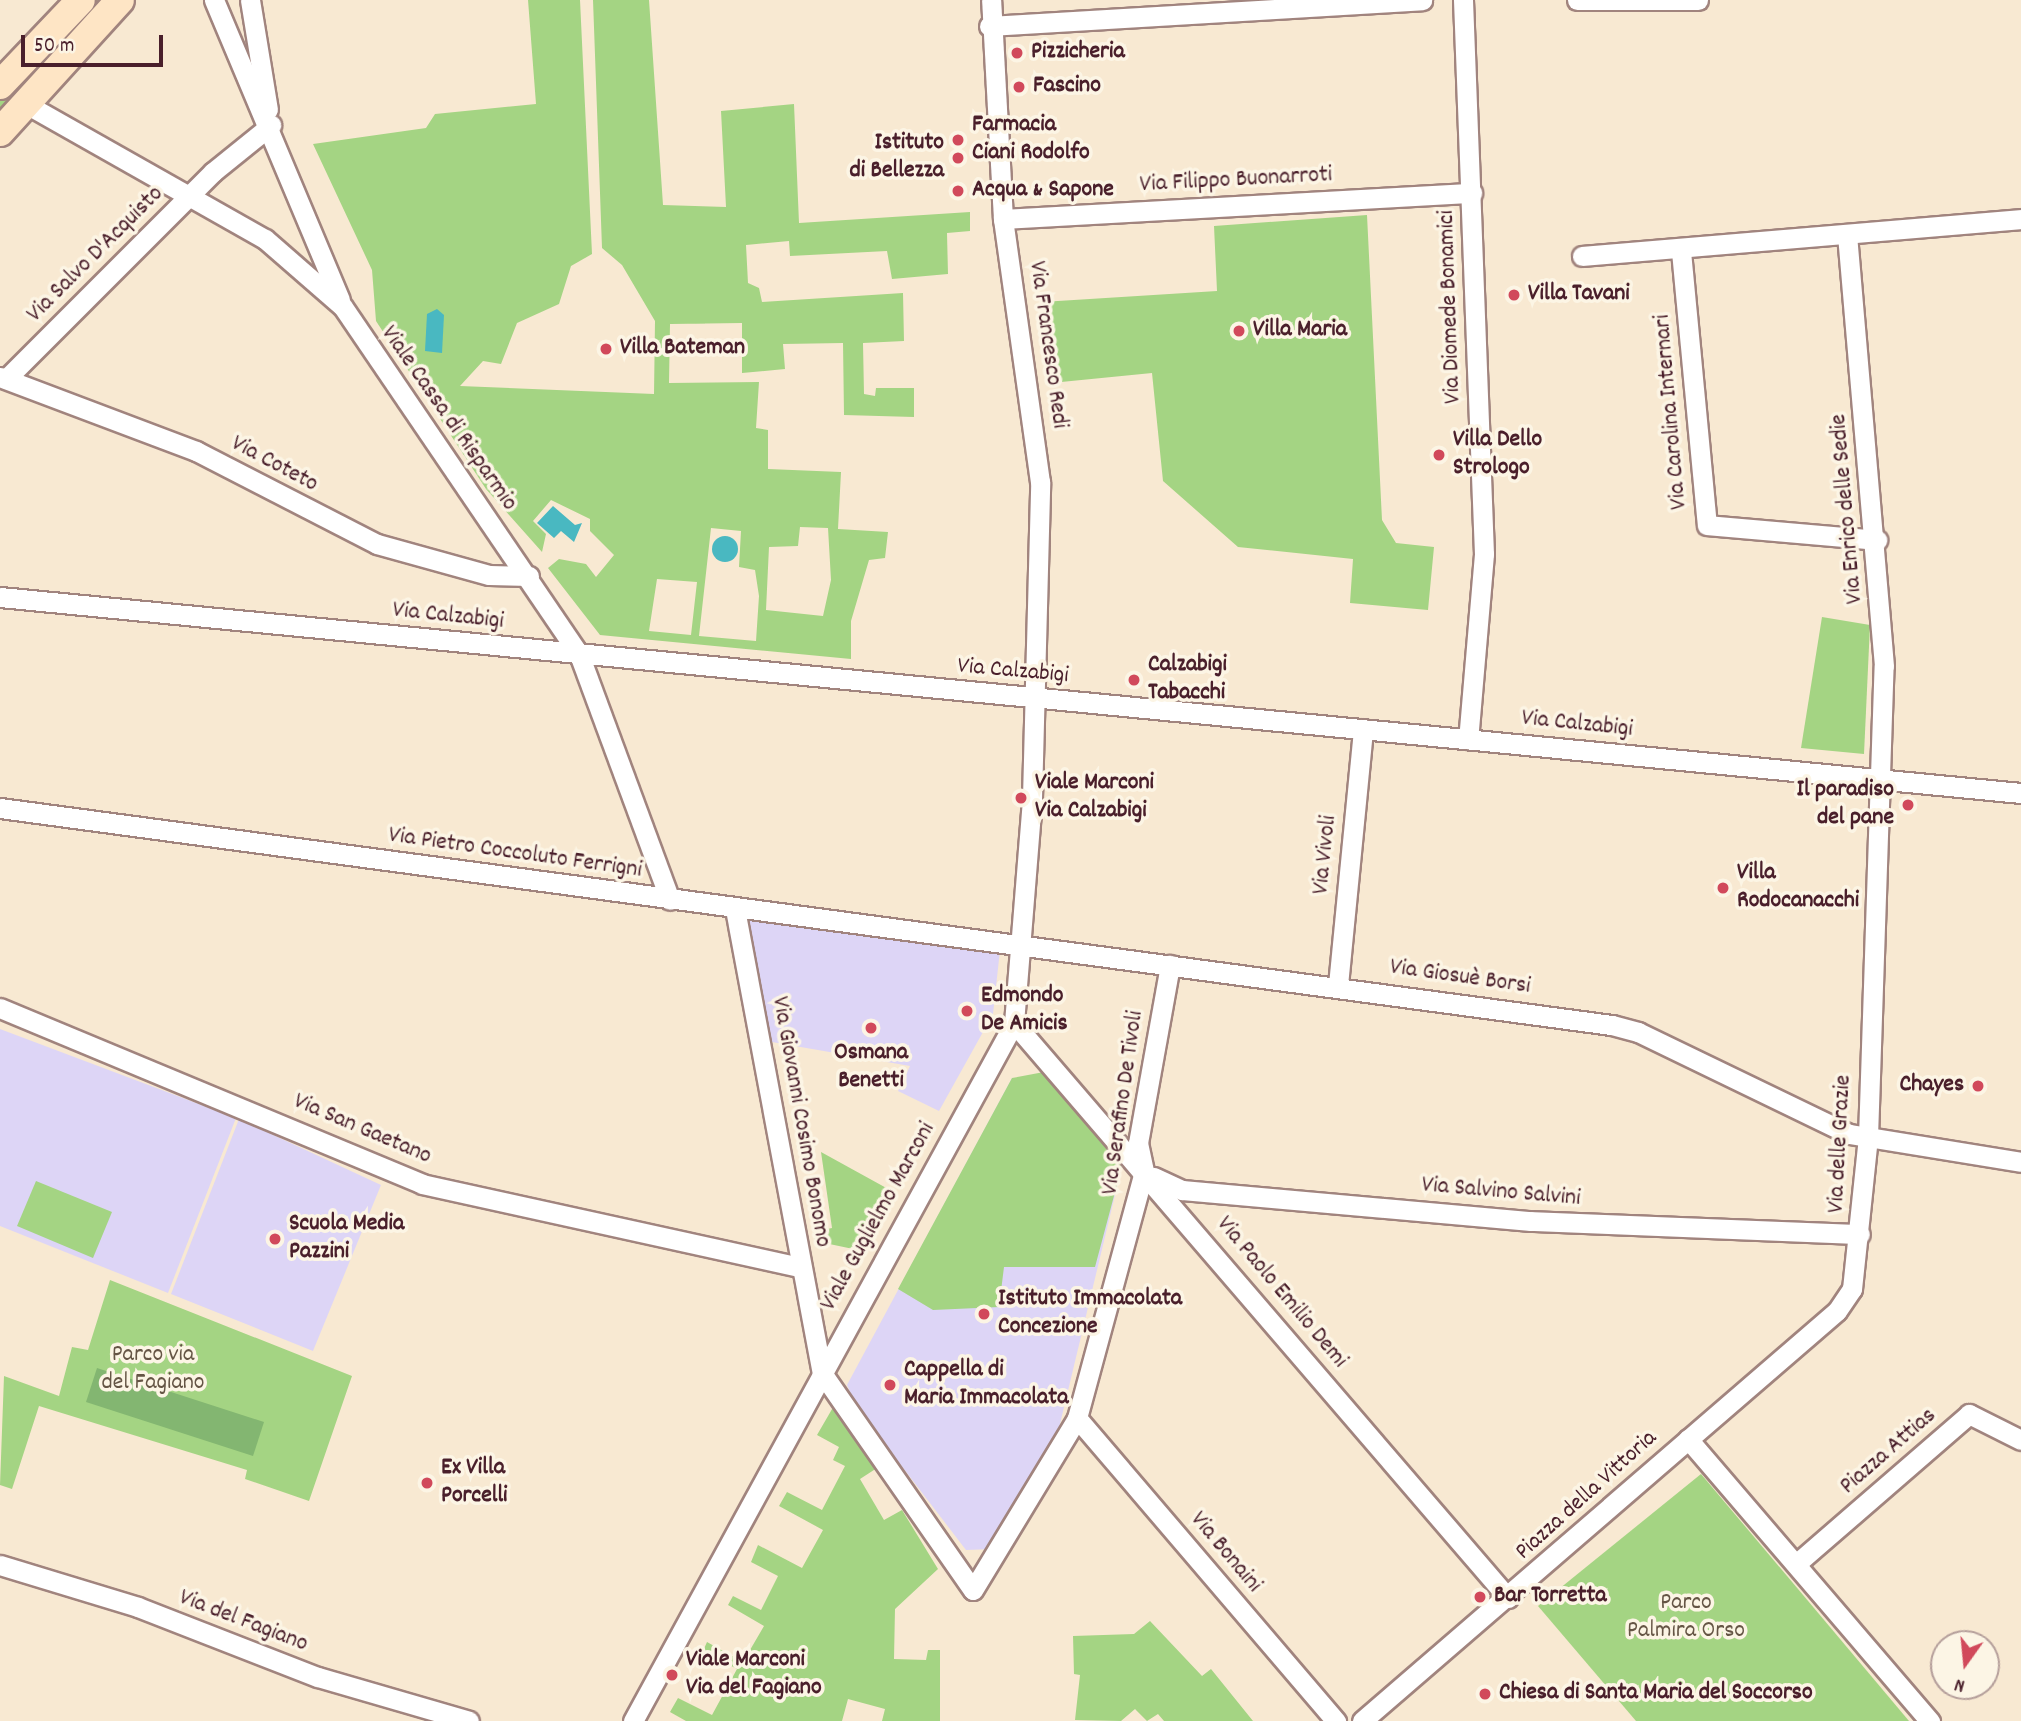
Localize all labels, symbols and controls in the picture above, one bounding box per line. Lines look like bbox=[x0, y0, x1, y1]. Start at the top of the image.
scale bar bbox=[24, 21, 166, 65]
text: 50 m bbox=[34, 32, 74, 62]
place label: Pizzicheria bbox=[1031, 39, 1125, 67]
marker: Pizzicheria bbox=[1009, 45, 1025, 61]
place label: Fascino bbox=[1033, 73, 1101, 101]
marker: Fascino bbox=[1011, 79, 1027, 95]
place label: Farmacia Ciani Rodolfo bbox=[972, 112, 1090, 168]
place label: Istituto di Bellezza bbox=[849, 130, 944, 186]
marker: Farmacia Ciani Rodolfo bbox=[950, 132, 966, 148]
marker: Istituto di Bellezza bbox=[950, 150, 966, 166]
street label: Via Filippo Buonarroti bbox=[1139, 162, 1333, 200]
place label: Acqua & Sapone bbox=[972, 177, 1114, 205]
street label: Via Salvo D'Acquisto bbox=[22, 181, 170, 329]
marker: Acqua & Sapone bbox=[950, 183, 966, 199]
street label: Via Diomede Bonamici bbox=[1433, 210, 1469, 404]
street label: Via Francesco Redi bbox=[1021, 259, 1073, 431]
place label: Villa Tavani bbox=[1528, 281, 1630, 309]
marker: Villa Tavani bbox=[1506, 287, 1522, 303]
street label: Via Carolina Internari bbox=[1649, 313, 1695, 511]
place label: Villa Maria bbox=[1253, 317, 1347, 345]
street label: Viale Cassa di Risparmio bbox=[373, 321, 523, 517]
marker: Villa Maria bbox=[1231, 323, 1247, 339]
place label: Villa Bateman bbox=[620, 335, 745, 363]
marker: Villa Bateman bbox=[598, 341, 614, 357]
street label: Via Enrico delle Sedie bbox=[1825, 413, 1871, 605]
place label: Villa Dello Strologo bbox=[1453, 427, 1542, 483]
street label: Via Coteto bbox=[226, 430, 322, 500]
marker: Villa Dello Strologo bbox=[1431, 447, 1447, 463]
street label: Via Calzabigi bbox=[391, 597, 505, 637]
place label: Calzabigi Tabacchi bbox=[1148, 652, 1227, 708]
street label: Via Calzabigi bbox=[956, 653, 1070, 691]
marker: Calzabigi Tabacchi bbox=[1126, 672, 1142, 688]
street label: Via Calzabigi bbox=[1520, 705, 1634, 745]
place label: Viale Marconi Via Calzabigi bbox=[1035, 770, 1154, 826]
place label: Il paradiso del pane bbox=[1796, 777, 1894, 833]
marker: Viale Marconi Via Calzabigi bbox=[1013, 790, 1029, 806]
marker: Il paradiso del pane bbox=[1900, 797, 1916, 813]
street label: Via Vivoli bbox=[1308, 814, 1344, 896]
street label: Via Pietro Coccoluto Ferrigni bbox=[386, 822, 644, 886]
place label: Villa Rodocanacchi bbox=[1737, 860, 1859, 916]
marker: Villa Rodocanacchi bbox=[1715, 880, 1731, 896]
street label: Via Giosuè Borsi bbox=[1388, 954, 1532, 1002]
place label: Edmondo De Amicis bbox=[981, 983, 1068, 1039]
street label: Via Giovanni Cosimo Bonomo bbox=[764, 994, 836, 1250]
marker: Edmondo De Amicis bbox=[959, 1003, 975, 1019]
street label: Via Serafino De Tivoli bbox=[1097, 1009, 1151, 1197]
marker: Osmana Benetti bbox=[863, 1020, 879, 1036]
place label: Osmana Benetti bbox=[834, 1040, 908, 1096]
place label: Chayes bbox=[1900, 1072, 1964, 1100]
street label: Via delle Grazie bbox=[1823, 1074, 1859, 1214]
marker: Chayes bbox=[1970, 1078, 1986, 1094]
street label: Via San Gaetano bbox=[289, 1088, 435, 1172]
street label: Viale Guglielmo Marconi bbox=[815, 1118, 943, 1316]
street label: Via Salvino Salvini bbox=[1420, 1172, 1582, 1214]
place label: Scuola Media Pazzini bbox=[289, 1211, 404, 1267]
street label: Via Paolo Emilio Demi bbox=[1209, 1211, 1353, 1375]
marker: Scuola Media Pazzini bbox=[267, 1231, 283, 1247]
place label: Istituto Immacolata Concezione bbox=[998, 1286, 1182, 1342]
marker: Istituto Immacolata Concezione bbox=[976, 1306, 992, 1322]
park label: Parco via del Fagiano bbox=[102, 1342, 204, 1398]
place label: Cappella di Maria Immacolata bbox=[904, 1357, 1068, 1413]
marker: Cappella di Maria Immacolata bbox=[882, 1377, 898, 1393]
street label: Piazza Attias bbox=[1835, 1402, 1943, 1502]
street label: Piazza della Vittoria bbox=[1510, 1425, 1664, 1567]
place label: Ex Villa Porcelli bbox=[441, 1455, 508, 1511]
marker: Ex Villa Porcelli bbox=[419, 1475, 435, 1491]
street label: Via Bonaini bbox=[1183, 1507, 1267, 1599]
place label: Bar Torretta bbox=[1494, 1583, 1606, 1611]
street label: Via del Fagiano bbox=[175, 1584, 311, 1660]
marker: Bar Torretta bbox=[1472, 1589, 1488, 1605]
park label: Parco Palmira Orso bbox=[1627, 1590, 1745, 1646]
north arrow bbox=[1930, 1630, 2000, 1700]
place label: Viale Marconi Via del Fagiano bbox=[686, 1647, 822, 1703]
marker: Viale Marconi Via del Fagiano bbox=[664, 1667, 680, 1683]
text: N bbox=[1952, 1670, 1968, 1698]
place label: Chiesa di Santa Maria del Soccorso bbox=[1499, 1680, 1813, 1708]
marker: Chiesa di Santa Maria del Soccorso bbox=[1477, 1686, 1493, 1702]

